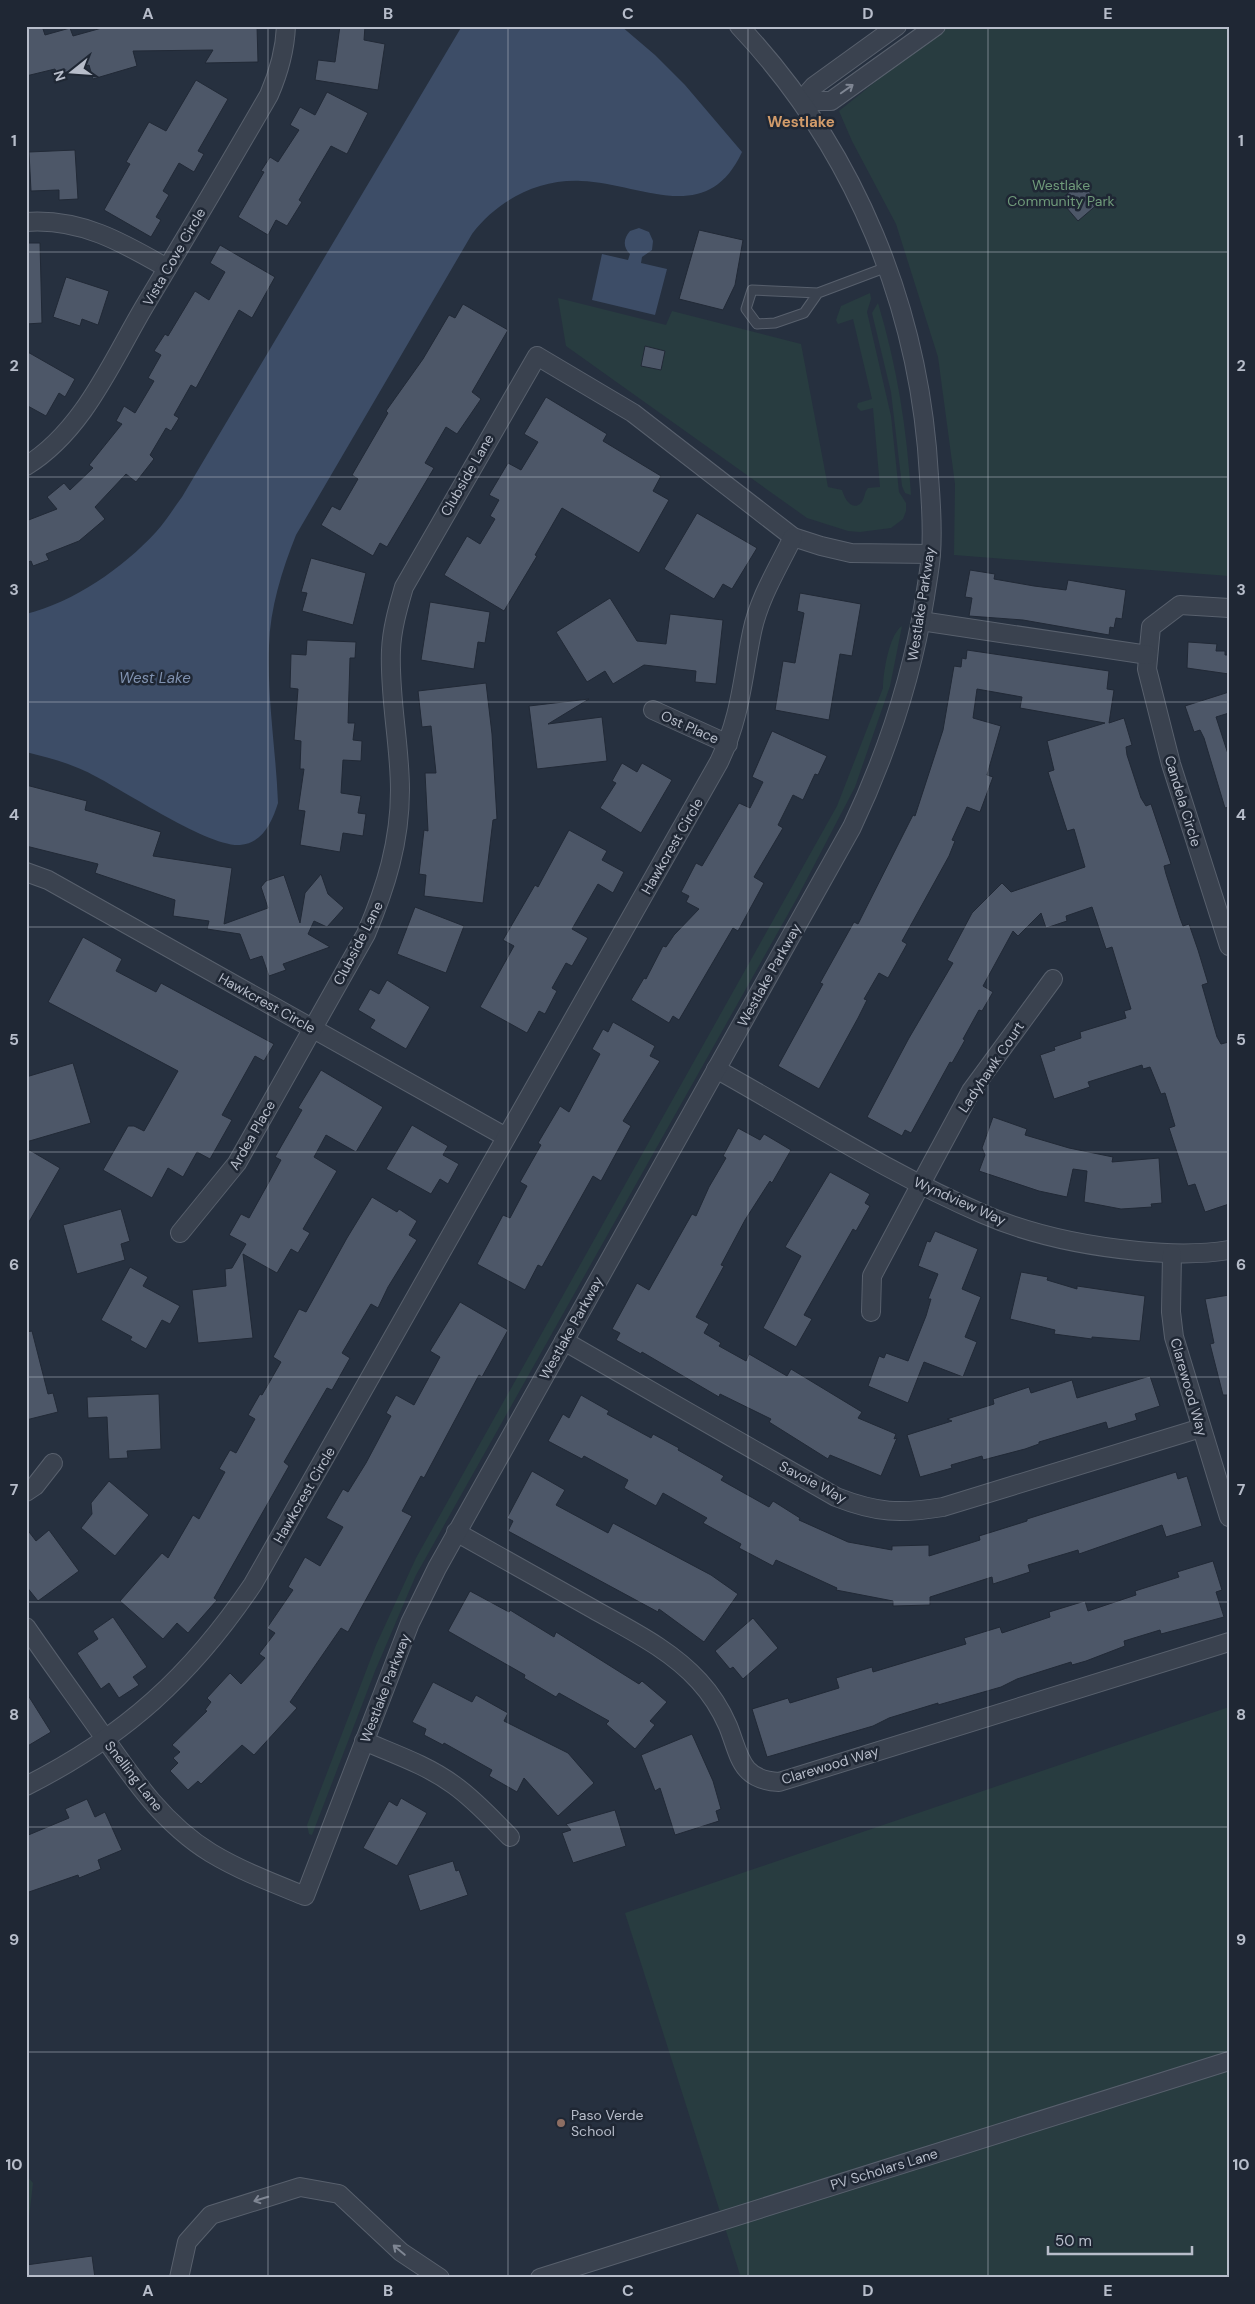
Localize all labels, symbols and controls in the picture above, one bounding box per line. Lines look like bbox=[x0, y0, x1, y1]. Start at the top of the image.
text: A bbox=[142, 3, 154, 24]
text: B bbox=[383, 3, 393, 24]
text: C bbox=[622, 3, 634, 24]
text: D bbox=[862, 3, 874, 24]
text: E bbox=[1103, 3, 1113, 24]
north arrow bbox=[48, 48, 98, 98]
text: N bbox=[49, 68, 70, 83]
one-way arrow bbox=[839, 84, 853, 95]
district label: Westlake bbox=[767, 112, 835, 132]
text: 1 bbox=[11, 130, 17, 151]
text: 1 bbox=[1238, 130, 1244, 151]
park label: Westlake Community Park bbox=[1007, 176, 1115, 210]
street label: Vista Cove Circle bbox=[139, 205, 209, 309]
text: 2 bbox=[9, 355, 19, 376]
text: 2 bbox=[1236, 355, 1246, 376]
street label: Clubside Lane bbox=[436, 431, 498, 519]
street label: Westlake Parkway bbox=[903, 545, 939, 662]
text: 3 bbox=[9, 579, 19, 600]
text: 3 bbox=[1236, 579, 1246, 600]
water label: West Lake bbox=[119, 668, 191, 688]
street label: Ost Place bbox=[658, 706, 722, 748]
street label: Candela Circle bbox=[1161, 753, 1205, 849]
street label: Hawkcrest Circle bbox=[637, 795, 707, 897]
text: 4 bbox=[9, 804, 19, 825]
text: 4 bbox=[1236, 804, 1246, 825]
street label: Clubside Lane bbox=[329, 898, 387, 988]
street label: Westlake Parkway bbox=[733, 920, 805, 1030]
street label: Hawkcrest Circle bbox=[215, 969, 319, 1037]
street label: Ladyhawk Court bbox=[954, 1018, 1028, 1116]
text: 5 bbox=[9, 1029, 19, 1050]
text: 5 bbox=[1236, 1029, 1246, 1050]
street label: Ardea Place bbox=[225, 1097, 279, 1173]
street label: Wyndview Way bbox=[911, 1173, 1009, 1229]
text: 6 bbox=[9, 1254, 19, 1275]
text: 6 bbox=[1236, 1254, 1246, 1275]
street label: Westlake Parkway bbox=[535, 1273, 607, 1383]
street label: Clarewood Way bbox=[1166, 1336, 1212, 1438]
street label: Hawkcrest Circle bbox=[269, 1444, 339, 1546]
street label: Savoie Way bbox=[776, 1457, 850, 1507]
text: 7 bbox=[10, 1479, 19, 1500]
text: 7 bbox=[1237, 1479, 1246, 1500]
street label: Westlake Parkway bbox=[356, 1631, 414, 1745]
text: 8 bbox=[9, 1704, 19, 1725]
text: 8 bbox=[1236, 1704, 1246, 1725]
street label: Snelling Lane bbox=[101, 1737, 167, 1815]
street label: Clarewood Way bbox=[779, 1742, 881, 1788]
text: 9 bbox=[9, 1929, 19, 1950]
text: 9 bbox=[1236, 1929, 1246, 1950]
place label: Paso Verde School bbox=[571, 2106, 644, 2140]
marker: Paso Verde School bbox=[555, 2117, 567, 2129]
street label: PV Scholars Lane bbox=[828, 2144, 940, 2194]
text: 10 bbox=[5, 2154, 23, 2175]
text: 10 bbox=[1232, 2154, 1250, 2175]
one-way arrow bbox=[254, 2195, 270, 2205]
scale bar bbox=[1048, 2224, 1191, 2256]
text: 50 m bbox=[1055, 2231, 1092, 2251]
one-way arrow bbox=[393, 2245, 406, 2256]
text: A bbox=[142, 2280, 154, 2301]
text: B bbox=[383, 2280, 393, 2301]
text: C bbox=[622, 2280, 634, 2301]
text: D bbox=[862, 2280, 874, 2301]
text: E bbox=[1103, 2280, 1113, 2301]

